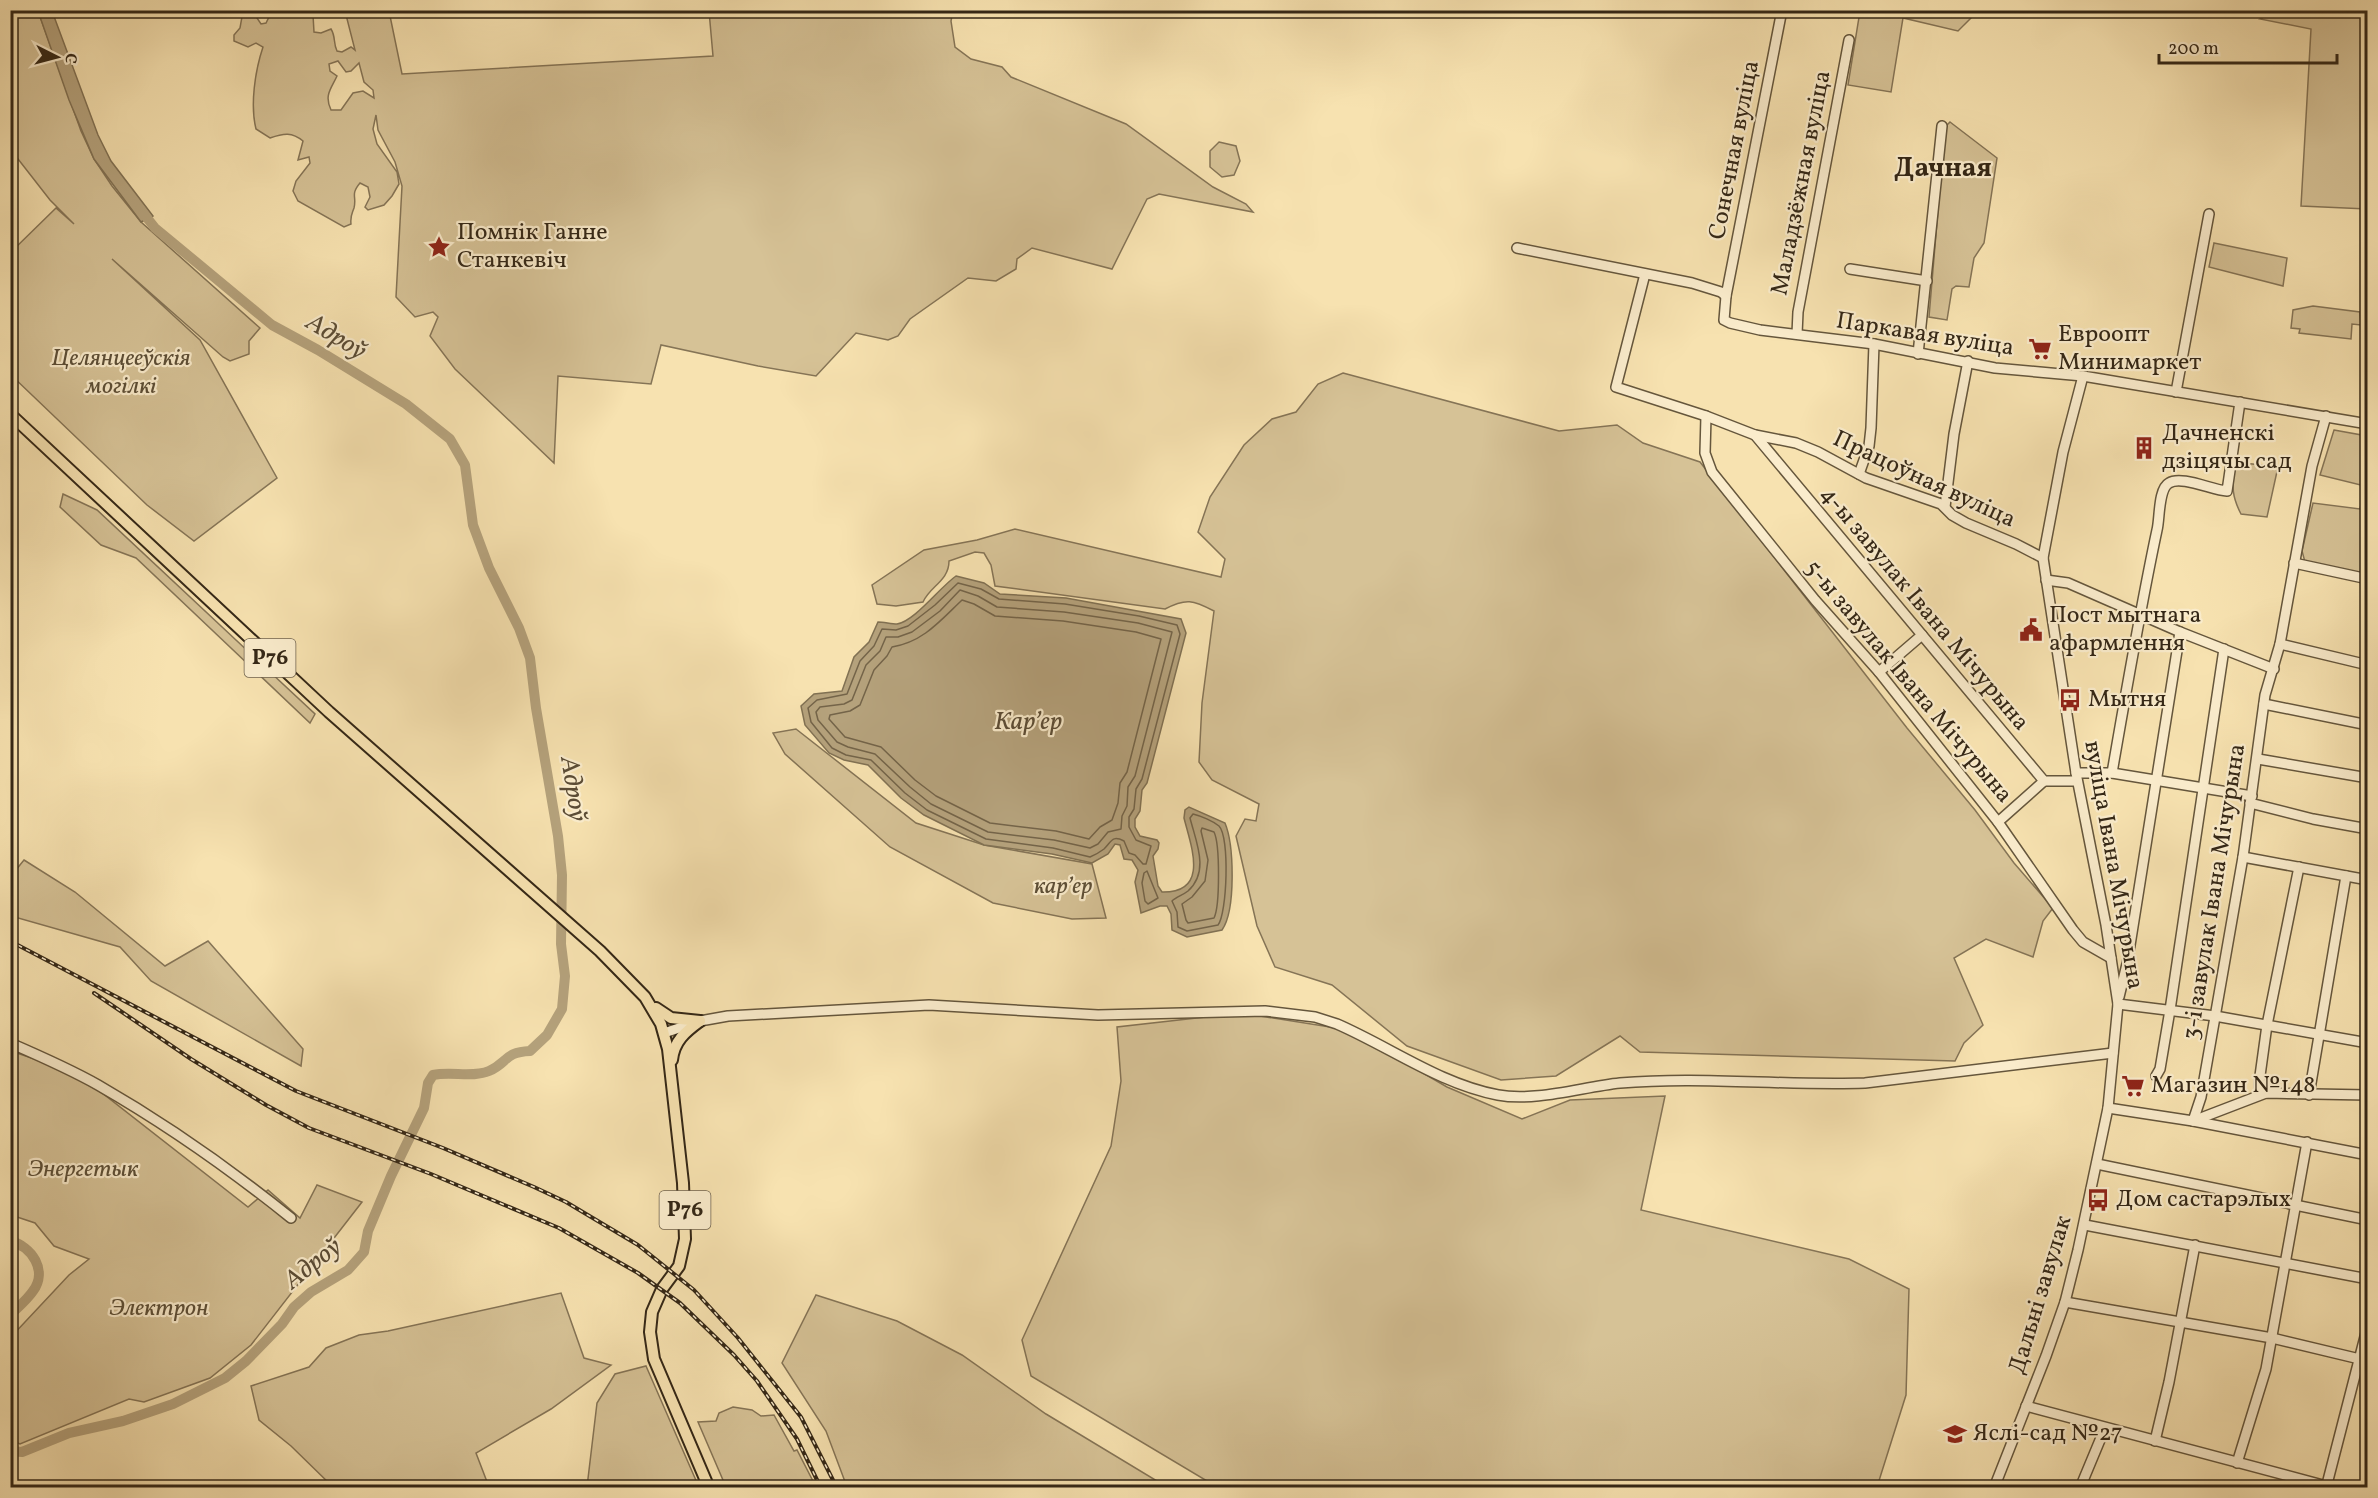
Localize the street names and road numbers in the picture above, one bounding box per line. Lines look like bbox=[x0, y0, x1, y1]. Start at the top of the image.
street label: Сонечная вуліца bbox=[1701, 58, 1769, 242]
street label: Маладзёжная вуліца bbox=[1764, 68, 1840, 298]
street label: Паркавая вуліца bbox=[1834, 304, 2016, 366]
street label: Працоўная вуліца bbox=[1827, 423, 2021, 537]
street label: 4-ы завулак Івана Мічурына bbox=[1811, 479, 2037, 739]
street label: 5-ы завулак Івана Мічурына bbox=[1796, 553, 2020, 811]
road number: Р76 bbox=[244, 639, 296, 677]
street label: вуліца Івана Мічурына bbox=[2074, 738, 2152, 992]
street label: 3-і завулак Івана Мічурына bbox=[2175, 741, 2255, 1043]
road number: Р76 bbox=[660, 1191, 710, 1229]
street label: Дальні завулак bbox=[2001, 1211, 2081, 1379]

